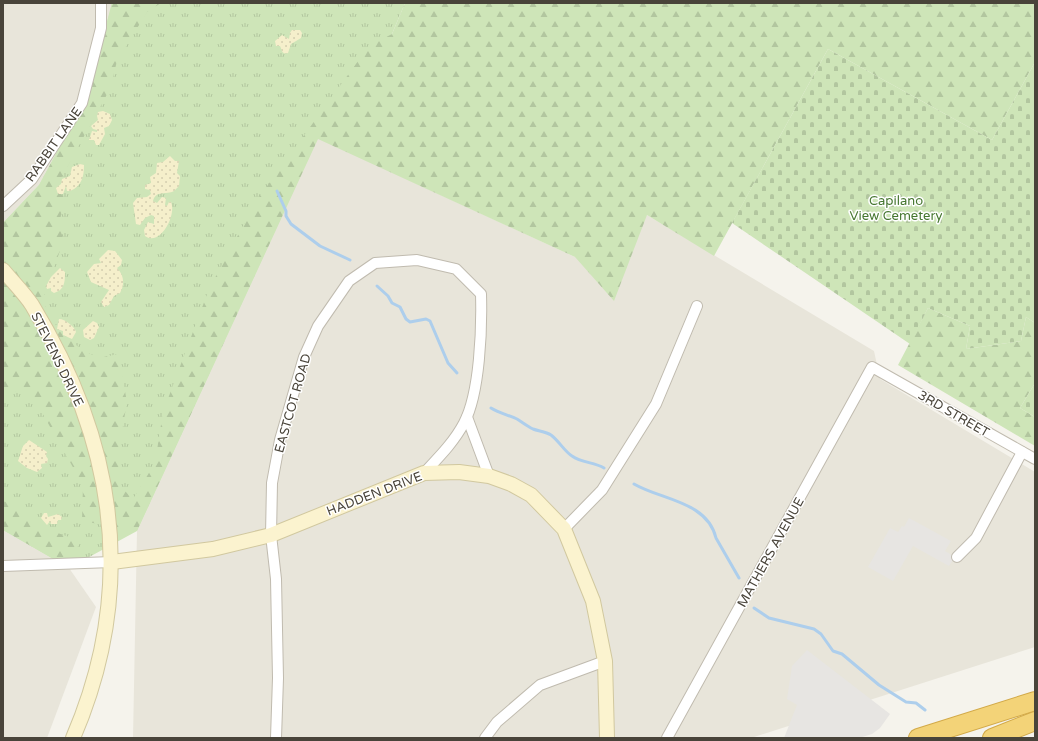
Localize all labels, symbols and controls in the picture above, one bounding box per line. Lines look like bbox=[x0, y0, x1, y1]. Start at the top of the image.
street label: RABBIT LANE bbox=[22, 104, 86, 185]
park label: Capilano View Cemetery bbox=[850, 193, 942, 224]
street label: STEVENS DRIVE bbox=[27, 310, 87, 409]
street label: EASTCOT ROAD bbox=[271, 352, 315, 455]
street label: 3RD STREET bbox=[915, 387, 992, 441]
street label: HADDEN DRIVE bbox=[324, 468, 424, 520]
street label: MATHERS AVENUE bbox=[734, 495, 808, 610]

